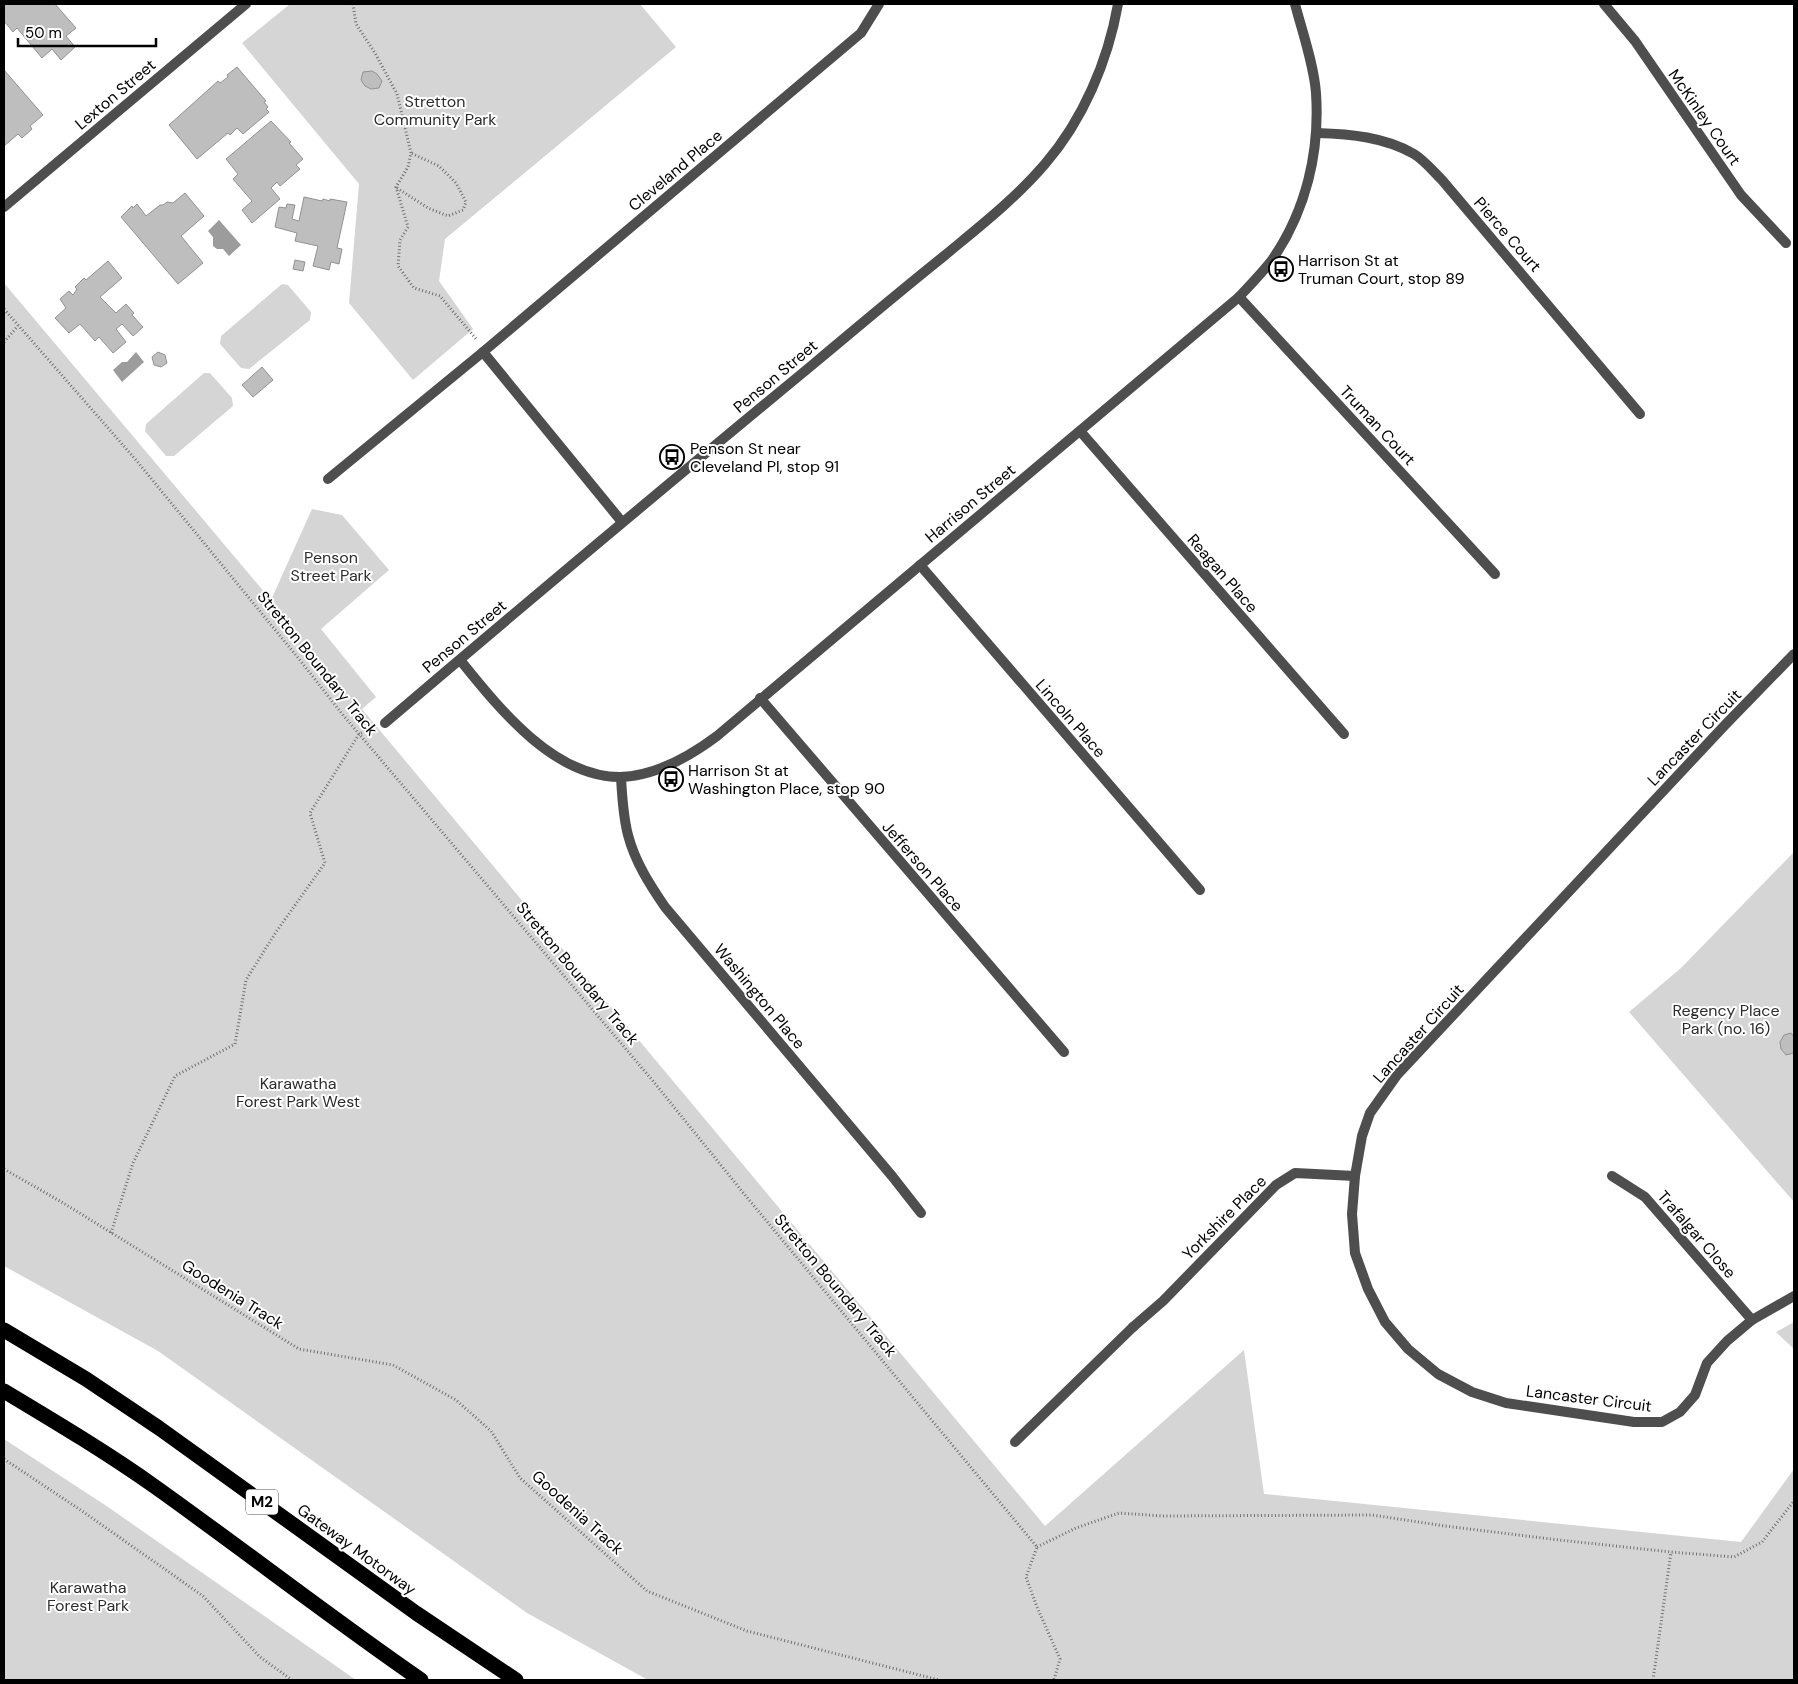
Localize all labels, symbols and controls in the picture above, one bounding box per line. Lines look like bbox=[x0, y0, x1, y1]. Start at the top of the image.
scale bar bbox=[18, 15, 155, 47]
text: 50 m bbox=[25, 23, 62, 43]
street label: Lexton Street bbox=[71, 54, 160, 134]
street label: McKinley Court bbox=[1664, 65, 1746, 170]
park label: Stretton Community Park bbox=[374, 91, 496, 130]
street label: Cleveland Place bbox=[624, 125, 727, 216]
street label: Pierce Court bbox=[1469, 192, 1546, 276]
place label: Harrison St at Truman Court, stop 89 bbox=[1298, 250, 1465, 289]
bus stop icon: Harrison St at Truman Court, stop 89 bbox=[1268, 256, 1294, 282]
street label: Penson Street bbox=[729, 335, 822, 418]
street label: Truman Court bbox=[1335, 381, 1420, 470]
place label: Penson St near Cleveland Pl, stop 91 bbox=[690, 438, 839, 477]
bus stop icon: Penson St near Cleveland Pl, stop 91 bbox=[659, 444, 685, 470]
street label: Harrison Street bbox=[921, 459, 1020, 547]
street label: Reagan Place bbox=[1183, 530, 1263, 617]
park label: Penson Street Park bbox=[290, 547, 372, 586]
street label: Stretton Boundary Track bbox=[253, 587, 383, 740]
street label: Penson Street bbox=[418, 595, 511, 678]
street label: Lincoln Place bbox=[1031, 675, 1110, 762]
street label: Lancaster Circuit bbox=[1643, 685, 1746, 790]
place label: Harrison St at Washington Place, stop 90 bbox=[688, 760, 885, 799]
bus stop icon: Harrison St at Washington Place, stop 90 bbox=[658, 766, 684, 792]
street label: Jefferson Place bbox=[877, 817, 968, 916]
street label: Stretton Boundary Track bbox=[512, 897, 644, 1049]
street label: Washington Place bbox=[709, 939, 810, 1053]
street label: Lancaster Circuit bbox=[1368, 979, 1469, 1087]
park label: Regency Place Park (no. 16) bbox=[1672, 1000, 1780, 1039]
park label: Karawatha Forest Park West bbox=[236, 1073, 360, 1112]
street label: Yorkshire Place bbox=[1178, 1171, 1271, 1264]
street label: Trafalgar Close bbox=[1653, 1186, 1740, 1283]
street label: Stretton Boundary Track bbox=[770, 1209, 902, 1361]
street label: Goodenia Track bbox=[178, 1255, 288, 1334]
street label: Lancaster Circuit bbox=[1525, 1380, 1653, 1417]
street label: Goodenia Track bbox=[527, 1466, 628, 1559]
road number: M2 bbox=[246, 1490, 278, 1514]
street label: Gateway Motorway bbox=[293, 1499, 421, 1600]
park label: Karawatha Forest Park bbox=[47, 1577, 129, 1616]

